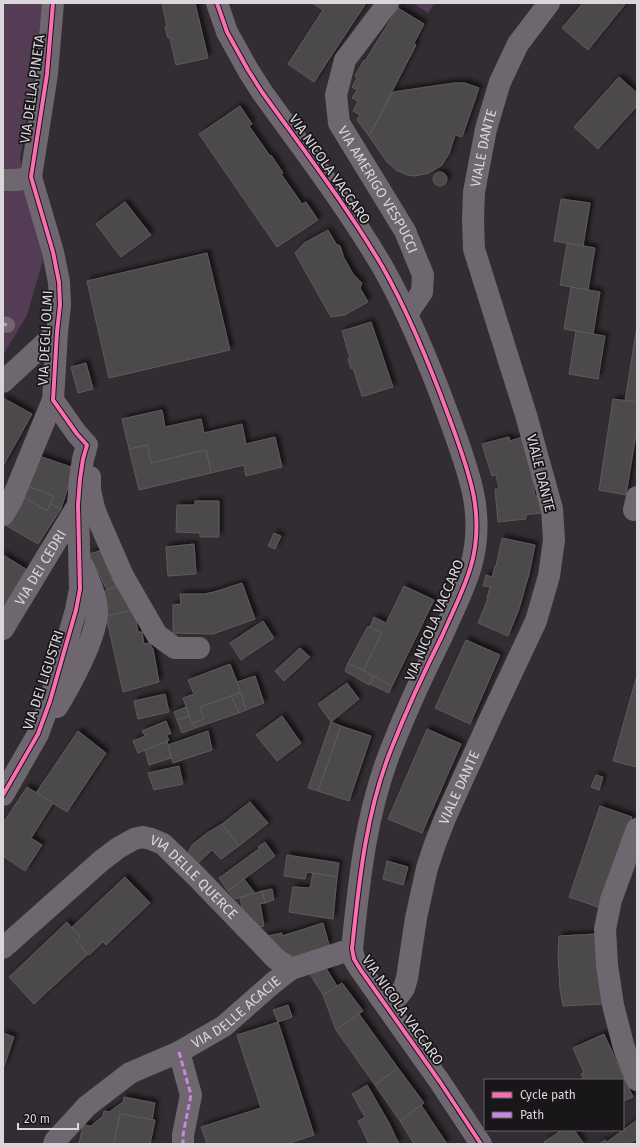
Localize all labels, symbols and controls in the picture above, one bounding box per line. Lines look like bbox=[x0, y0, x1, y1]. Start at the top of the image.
street label: VIA DELLA PINETA bbox=[16, 34, 49, 145]
street label: VIALE DANTE bbox=[467, 107, 500, 189]
street label: VIA NICOLA VACCARO bbox=[285, 111, 374, 227]
street label: VIA AMERIGO VESPUCCI bbox=[334, 123, 421, 256]
street label: VIA DEGLI OLMI bbox=[35, 290, 56, 386]
street label: VIALE DANTE bbox=[523, 433, 558, 514]
street label: VIA DEI CEDRI bbox=[11, 527, 70, 608]
street label: VIA NICOLA VACCARO bbox=[401, 557, 468, 683]
street label: VIA DEI LIGUSTRI bbox=[19, 628, 68, 732]
street label: VIALE DANTE bbox=[436, 748, 484, 827]
street label: VIA DELLE QUERCE bbox=[147, 832, 241, 923]
street label: VIA NICOLA VACCARO bbox=[358, 952, 447, 1068]
street label: VIA DELLE ACACIE bbox=[189, 972, 284, 1052]
legend bbox=[484, 1079, 624, 1131]
text: Cycle path bbox=[520, 1088, 576, 1102]
scale bar bbox=[18, 1105, 78, 1131]
text: Path bbox=[520, 1108, 544, 1122]
text: 20 m bbox=[24, 1112, 50, 1126]

